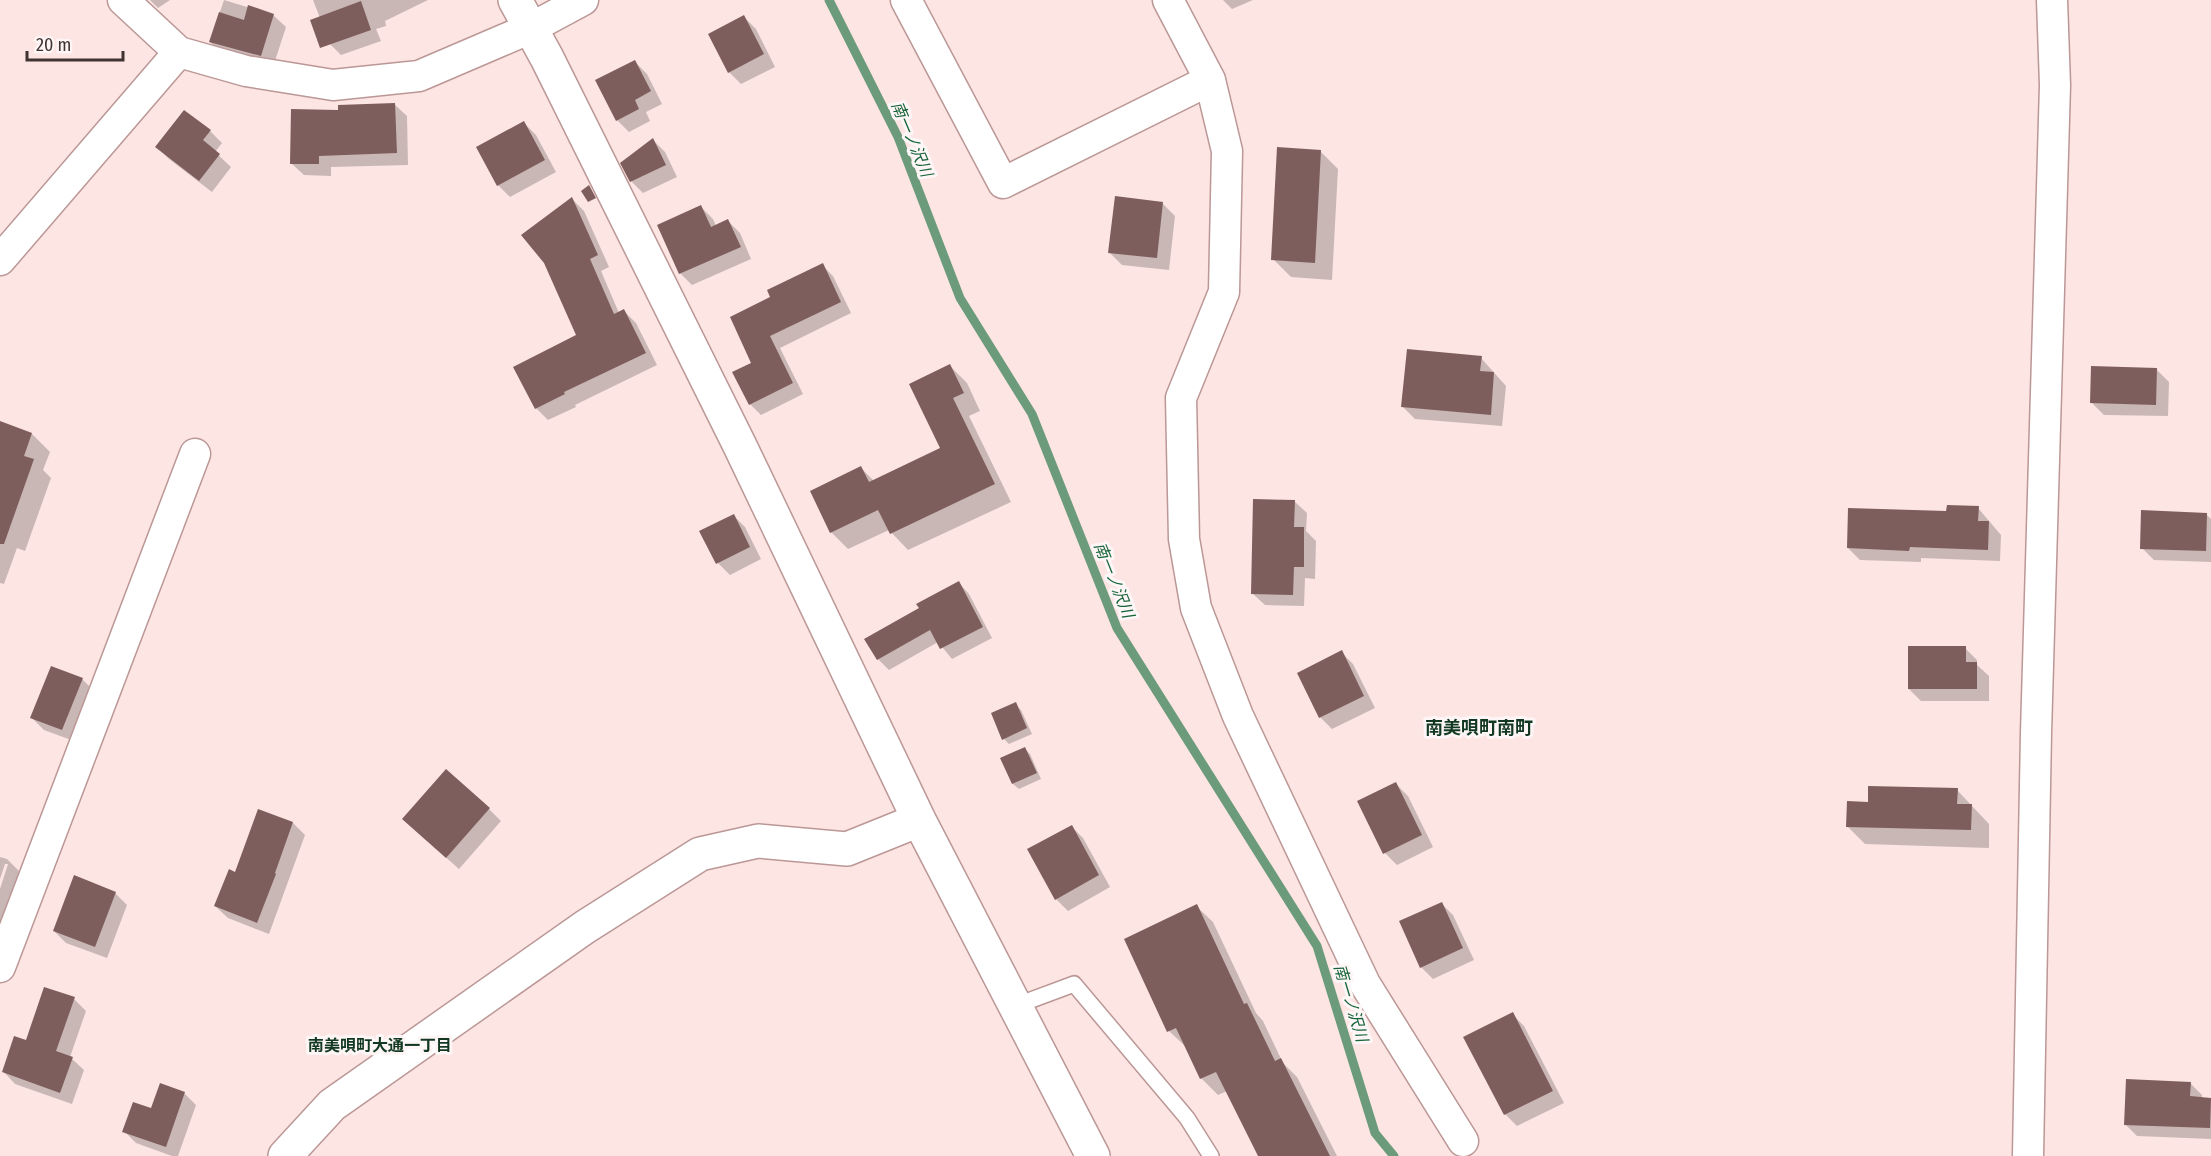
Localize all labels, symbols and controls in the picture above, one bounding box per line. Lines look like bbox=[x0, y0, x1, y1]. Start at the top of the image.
scale bar bbox=[27, 24, 123, 62]
text: 20 m bbox=[36, 34, 71, 56]
water label: 南一ノ沢川 bbox=[888, 98, 937, 181]
water label: 南一ノ沢川 bbox=[1090, 539, 1139, 622]
district label: 南美唄町南町 bbox=[1425, 717, 1533, 739]
water label: 南一ノ沢川 bbox=[1330, 962, 1372, 1046]
district label: 南美唄町大通一丁目 bbox=[308, 1036, 452, 1055]

